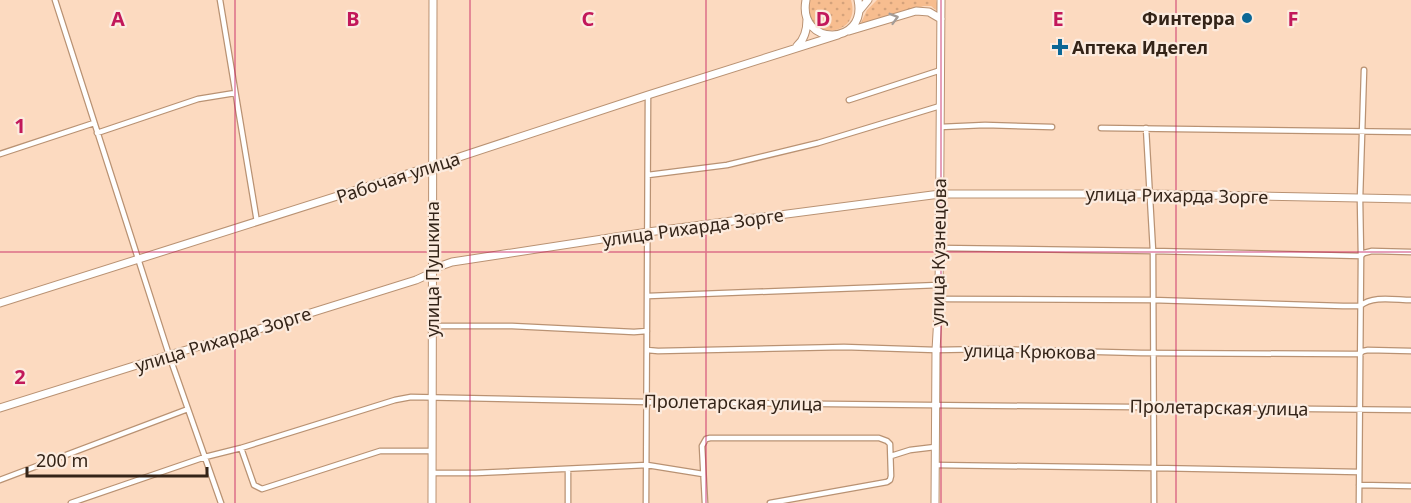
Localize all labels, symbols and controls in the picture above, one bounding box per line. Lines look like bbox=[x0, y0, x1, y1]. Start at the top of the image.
text: A bbox=[111, 5, 125, 32]
text: B bbox=[346, 5, 360, 32]
text: C bbox=[582, 5, 595, 32]
text: D bbox=[816, 5, 830, 32]
text: E bbox=[1052, 5, 1064, 32]
text: F bbox=[1288, 5, 1298, 32]
place label: Финтерра bbox=[1142, 6, 1235, 30]
marker: Финтерра bbox=[1240, 11, 1254, 25]
one-way arrow bbox=[888, 13, 899, 25]
place label: Аптека Идегел bbox=[1072, 35, 1208, 59]
marker: Аптека Идегел bbox=[1053, 40, 1067, 54]
text: 1 bbox=[14, 112, 26, 139]
street label: Рабочая улица bbox=[333, 146, 463, 208]
street label: улица Кузнецова bbox=[925, 178, 951, 326]
street label: улица Рихарда Зорге bbox=[1085, 181, 1269, 209]
street label: улица Пушкина bbox=[420, 201, 444, 337]
street label: улица Рихарда Зорге bbox=[601, 202, 785, 252]
street label: улица Рихарда Зорге bbox=[132, 301, 314, 377]
street label: улица Крюкова bbox=[964, 338, 1096, 364]
text: 2 bbox=[14, 363, 26, 390]
street label: Пролетарская улица bbox=[643, 388, 823, 416]
street label: Пролетарская улица bbox=[1129, 393, 1309, 421]
scale bar bbox=[27, 440, 207, 478]
text: 200 m bbox=[36, 448, 88, 472]

